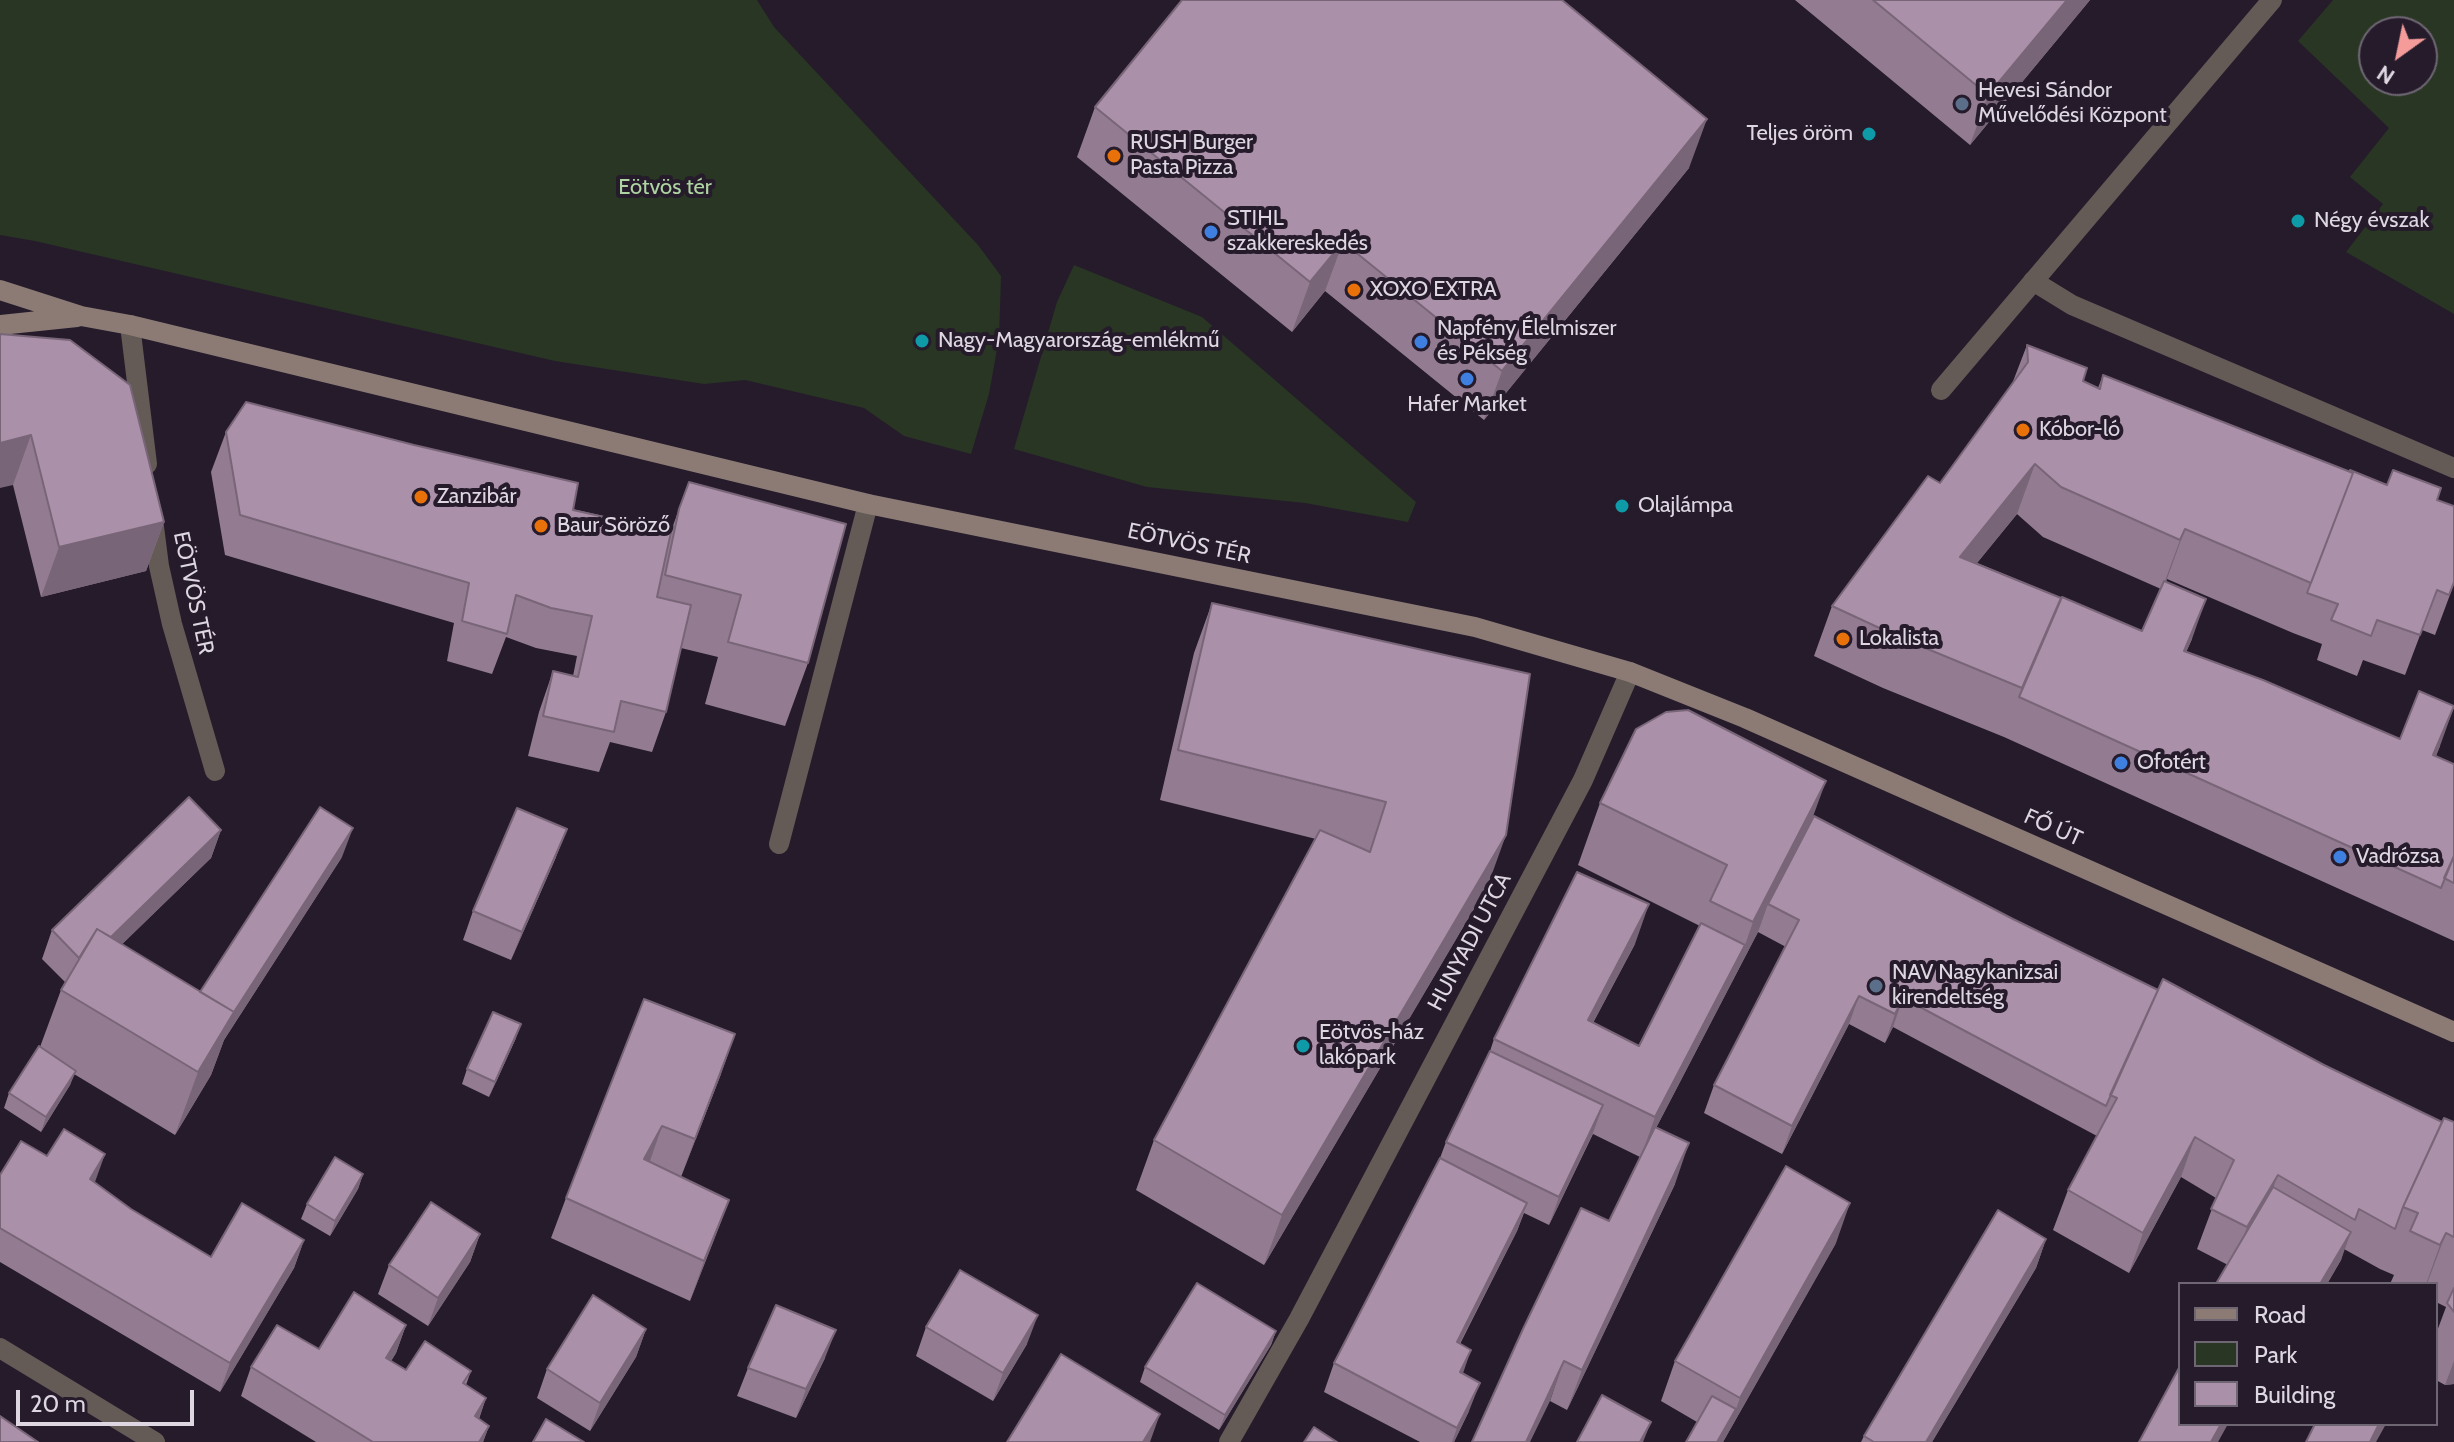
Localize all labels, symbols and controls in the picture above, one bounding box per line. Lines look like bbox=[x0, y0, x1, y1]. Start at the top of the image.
north arrow bbox=[2358, 16, 2438, 96]
text: N bbox=[2372, 59, 2400, 90]
place label: Hevesi Sándor Művelődési Központ bbox=[1978, 78, 2167, 130]
marker: Hevesi Sándor Művelődési Központ bbox=[1953, 95, 1971, 113]
place label: Teljes öröm bbox=[1746, 121, 1853, 147]
marker: Teljes öröm bbox=[1860, 125, 1878, 143]
place label: RUSH Burger Pasta Pizza bbox=[1130, 130, 1253, 182]
marker: RUSH Burger Pasta Pizza bbox=[1105, 147, 1123, 165]
park label: Eötvös tér bbox=[618, 175, 712, 201]
place label: STIHL szakkereskedés bbox=[1227, 206, 1368, 258]
place label: Négy évszak bbox=[2314, 208, 2429, 234]
marker: Négy évszak bbox=[2289, 212, 2307, 230]
marker: STIHL szakkereskedés bbox=[1202, 223, 1220, 241]
place label: XOXO EXTRA bbox=[1370, 277, 1497, 303]
marker: XOXO EXTRA bbox=[1345, 281, 1363, 299]
place label: Napfény Élelmiszer és Pékség bbox=[1437, 316, 1616, 368]
place label: Nagy-Magyarország-emlékmű bbox=[938, 328, 1220, 354]
marker: Nagy-Magyarország-emlékmű bbox=[913, 332, 931, 350]
marker: Napfény Élelmiszer és Pékség bbox=[1412, 333, 1430, 351]
marker: Hafer Market bbox=[1458, 370, 1476, 388]
place label: Hafer Market bbox=[1407, 392, 1527, 418]
place label: Kóbor-ló bbox=[2039, 417, 2120, 443]
marker: Kóbor-ló bbox=[2014, 421, 2032, 439]
place label: Zanzibár bbox=[437, 484, 516, 510]
marker: Zanzibár bbox=[412, 488, 430, 506]
place label: Olajlámpa bbox=[1638, 493, 1733, 519]
marker: Olajlámpa bbox=[1613, 497, 1631, 515]
place label: Baur Söröző bbox=[557, 513, 670, 539]
marker: Baur Söröző bbox=[532, 517, 550, 535]
street label: EÖTVÖS TÉR bbox=[1125, 518, 1253, 570]
street label: EÖTVÖS TÉR bbox=[167, 529, 219, 657]
place label: Lokalista bbox=[1859, 626, 1939, 652]
marker: Lokalista bbox=[1834, 630, 1852, 648]
place label: Ofotért bbox=[2137, 750, 2206, 776]
marker: Ofotért bbox=[2112, 754, 2130, 772]
street label: FŐ ÚT bbox=[2020, 804, 2086, 852]
place label: Vadrózsa bbox=[2356, 844, 2440, 870]
marker: Vadrózsa bbox=[2331, 848, 2349, 866]
street label: HUNYADI UTCA bbox=[1423, 869, 1517, 1015]
place label: NAV Nagykanizsai kirendeltség bbox=[1892, 960, 2058, 1012]
marker: NAV Nagykanizsai kirendeltség bbox=[1867, 977, 1885, 995]
place label: Eötvös-ház lakópark bbox=[1319, 1020, 1424, 1072]
marker: Eötvös-ház lakópark bbox=[1294, 1037, 1312, 1055]
legend bbox=[2178, 1282, 2438, 1426]
text: Road bbox=[2254, 1300, 2306, 1329]
text: Park bbox=[2254, 1340, 2297, 1369]
scale bar bbox=[20, 1374, 198, 1424]
text: Building bbox=[2254, 1380, 2335, 1409]
text: 20 m bbox=[30, 1389, 86, 1418]

